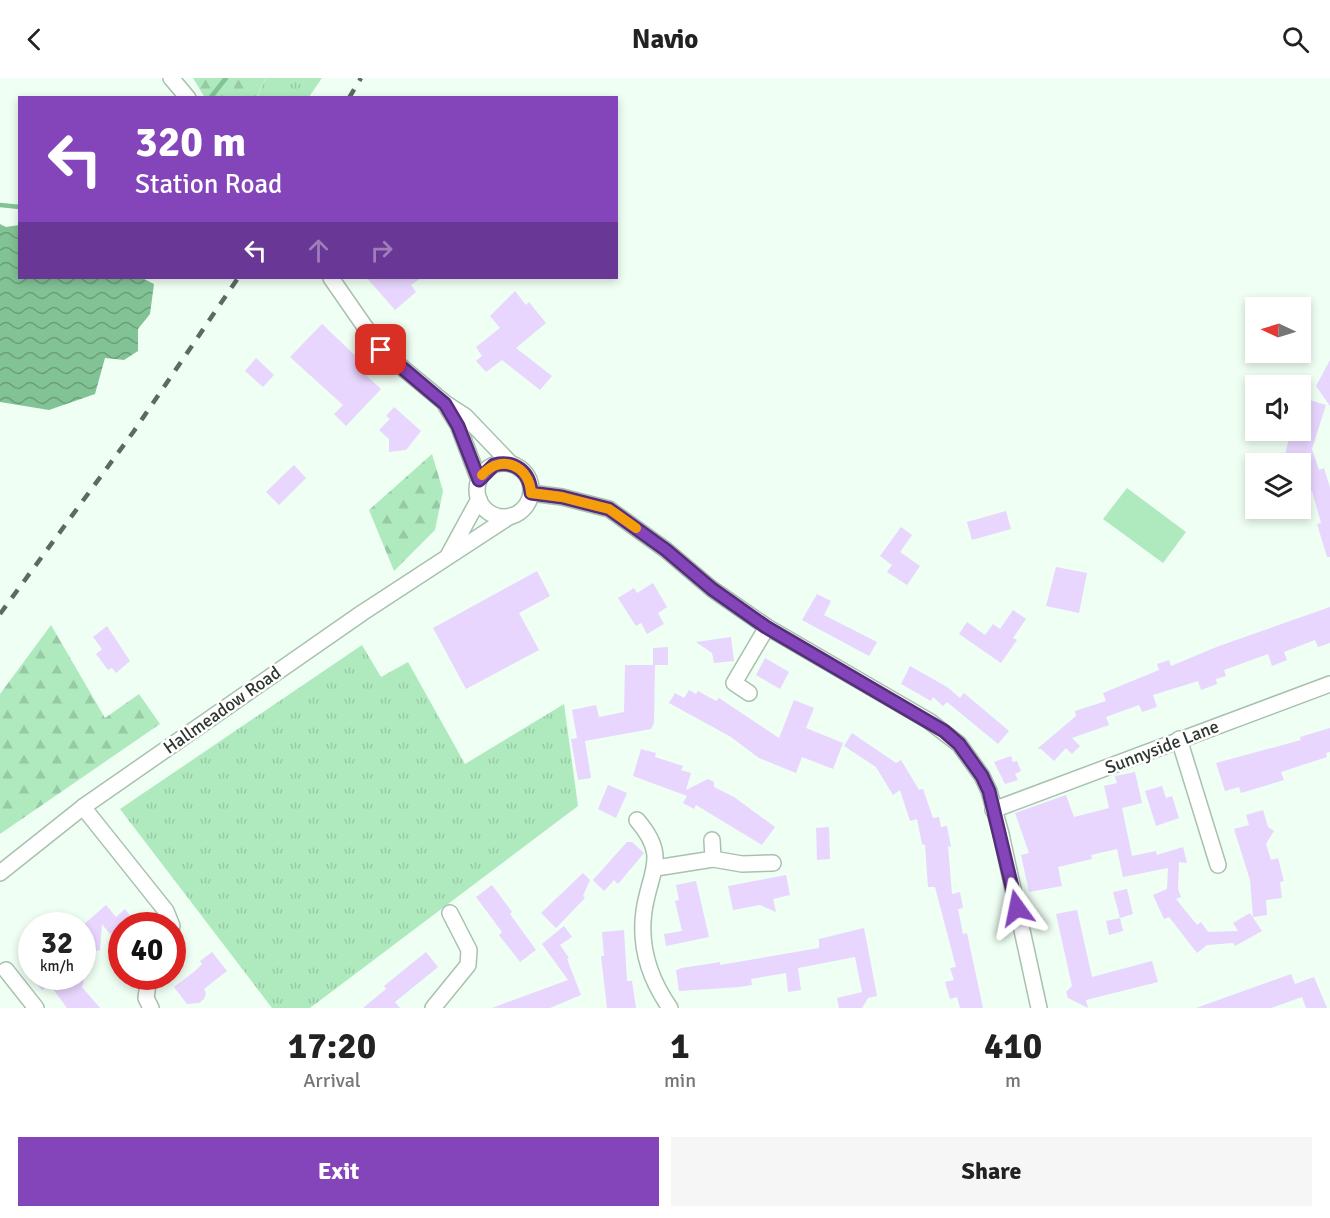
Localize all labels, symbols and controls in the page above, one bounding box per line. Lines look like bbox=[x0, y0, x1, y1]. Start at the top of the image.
icon: back bbox=[18, 23, 51, 56]
text: Navio bbox=[632, 23, 698, 56]
icon: search bbox=[1279, 23, 1312, 56]
text: 320 m bbox=[135, 117, 246, 168]
icon: left bbox=[36, 120, 114, 198]
text: Station Road bbox=[135, 168, 282, 201]
icon: left bbox=[239, 234, 272, 267]
icon: ahead bbox=[302, 234, 335, 267]
icon: right bbox=[365, 234, 398, 267]
north arrow bbox=[1245, 297, 1311, 363]
map controls bbox=[1245, 297, 1311, 519]
pin bbox=[355, 324, 406, 375]
icon: arrive bbox=[364, 333, 397, 366]
button: sound bbox=[1245, 375, 1311, 441]
button: layers bbox=[1245, 453, 1311, 519]
street label: Hallmeadow Road bbox=[159, 661, 285, 759]
street label: Sunnyside Lane bbox=[1102, 715, 1222, 779]
position arrow bbox=[985, 876, 1049, 940]
speed limit sign: 40 bbox=[108, 912, 186, 990]
text: 32 bbox=[41, 925, 73, 962]
text: km/h bbox=[40, 957, 74, 975]
text: 17:20 bbox=[288, 1024, 376, 1069]
text: 1 bbox=[670, 1024, 690, 1069]
text: 410 bbox=[984, 1024, 1042, 1069]
text: Arrival bbox=[303, 1068, 361, 1093]
text: min bbox=[664, 1068, 696, 1093]
text: m bbox=[1005, 1068, 1021, 1093]
button: Exit bbox=[18, 1137, 659, 1206]
button: Share bbox=[671, 1137, 1312, 1206]

